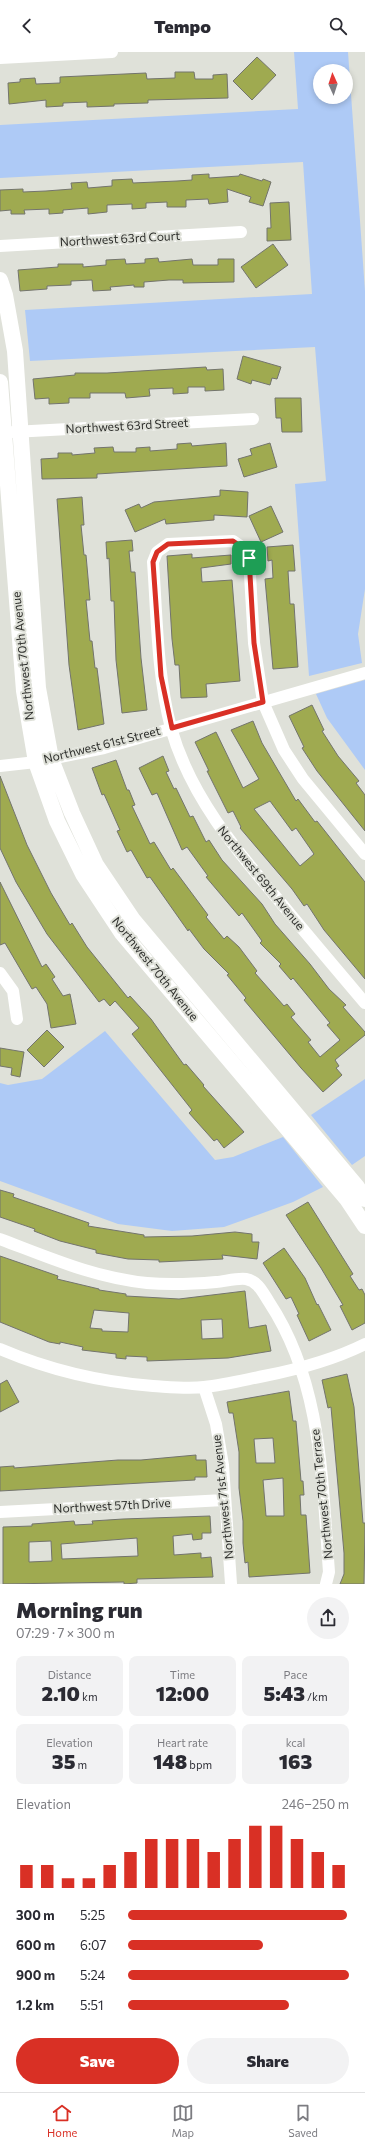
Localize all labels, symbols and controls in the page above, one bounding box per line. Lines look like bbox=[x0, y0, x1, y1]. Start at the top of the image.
icon: back bbox=[16, 15, 38, 37]
text: Tempo bbox=[154, 15, 211, 37]
icon: search bbox=[327, 15, 349, 37]
north arrow bbox=[313, 64, 353, 104]
map controls bbox=[313, 64, 353, 104]
street label: Northwest 63rd Court bbox=[59, 228, 181, 248]
street label: Northwest 63rd Street bbox=[65, 415, 189, 435]
pin bbox=[232, 541, 266, 575]
icon: arrive bbox=[238, 547, 260, 569]
street label: Northwest 70th Avenue bbox=[8, 591, 36, 721]
street label: Northwest 61st Street bbox=[42, 723, 162, 765]
street label: Northwest 69th Avenue bbox=[216, 823, 308, 932]
street label: Northwest 70th Avenue bbox=[110, 914, 202, 1023]
street label: Northwest 70th Terrace bbox=[307, 1429, 335, 1560]
street label: Northwest 71st Avenue bbox=[209, 1434, 236, 1560]
street label: Northwest 57th Drive bbox=[53, 1495, 171, 1515]
text: Morning run bbox=[16, 1596, 143, 1623]
button: share bbox=[307, 1597, 349, 1639]
text: 07:29 · 7 × 300 m bbox=[16, 1625, 115, 1641]
text: Distance bbox=[48, 1668, 91, 1681]
text: Time bbox=[170, 1668, 195, 1681]
text: Pace bbox=[284, 1668, 307, 1681]
text: 2.10 bbox=[41, 1681, 80, 1705]
text: 12:00 bbox=[156, 1681, 209, 1705]
text: 5:43 bbox=[263, 1681, 305, 1705]
text: km bbox=[80, 1690, 98, 1703]
text: /km bbox=[305, 1690, 328, 1703]
text: Elevation bbox=[46, 1736, 93, 1749]
text: Heart rate bbox=[157, 1736, 208, 1749]
text: kcal bbox=[286, 1736, 305, 1749]
text: 35 bbox=[52, 1749, 75, 1773]
text: 148 bbox=[153, 1749, 187, 1773]
text: 163 bbox=[279, 1749, 312, 1773]
text: m bbox=[75, 1758, 87, 1771]
text: bpm bbox=[187, 1758, 212, 1771]
text: Elevation bbox=[16, 1796, 71, 1812]
text: 246–250 m bbox=[282, 1796, 349, 1812]
text: 300 m bbox=[16, 1907, 55, 1923]
text: 5:25 bbox=[80, 1907, 105, 1923]
text: 600 m bbox=[16, 1937, 55, 1953]
text: 6:07 bbox=[80, 1937, 106, 1953]
text: 900 m bbox=[16, 1967, 55, 1983]
text: 5:24 bbox=[80, 1967, 105, 1983]
text: 1.2 km bbox=[16, 1997, 54, 2013]
text: 5:51 bbox=[80, 1997, 104, 2013]
button: Save bbox=[16, 2038, 179, 2084]
button: Share bbox=[187, 2038, 349, 2084]
tab: Home bbox=[47, 2102, 77, 2139]
tab: Map bbox=[171, 2102, 194, 2139]
tab: Saved bbox=[288, 2102, 318, 2139]

